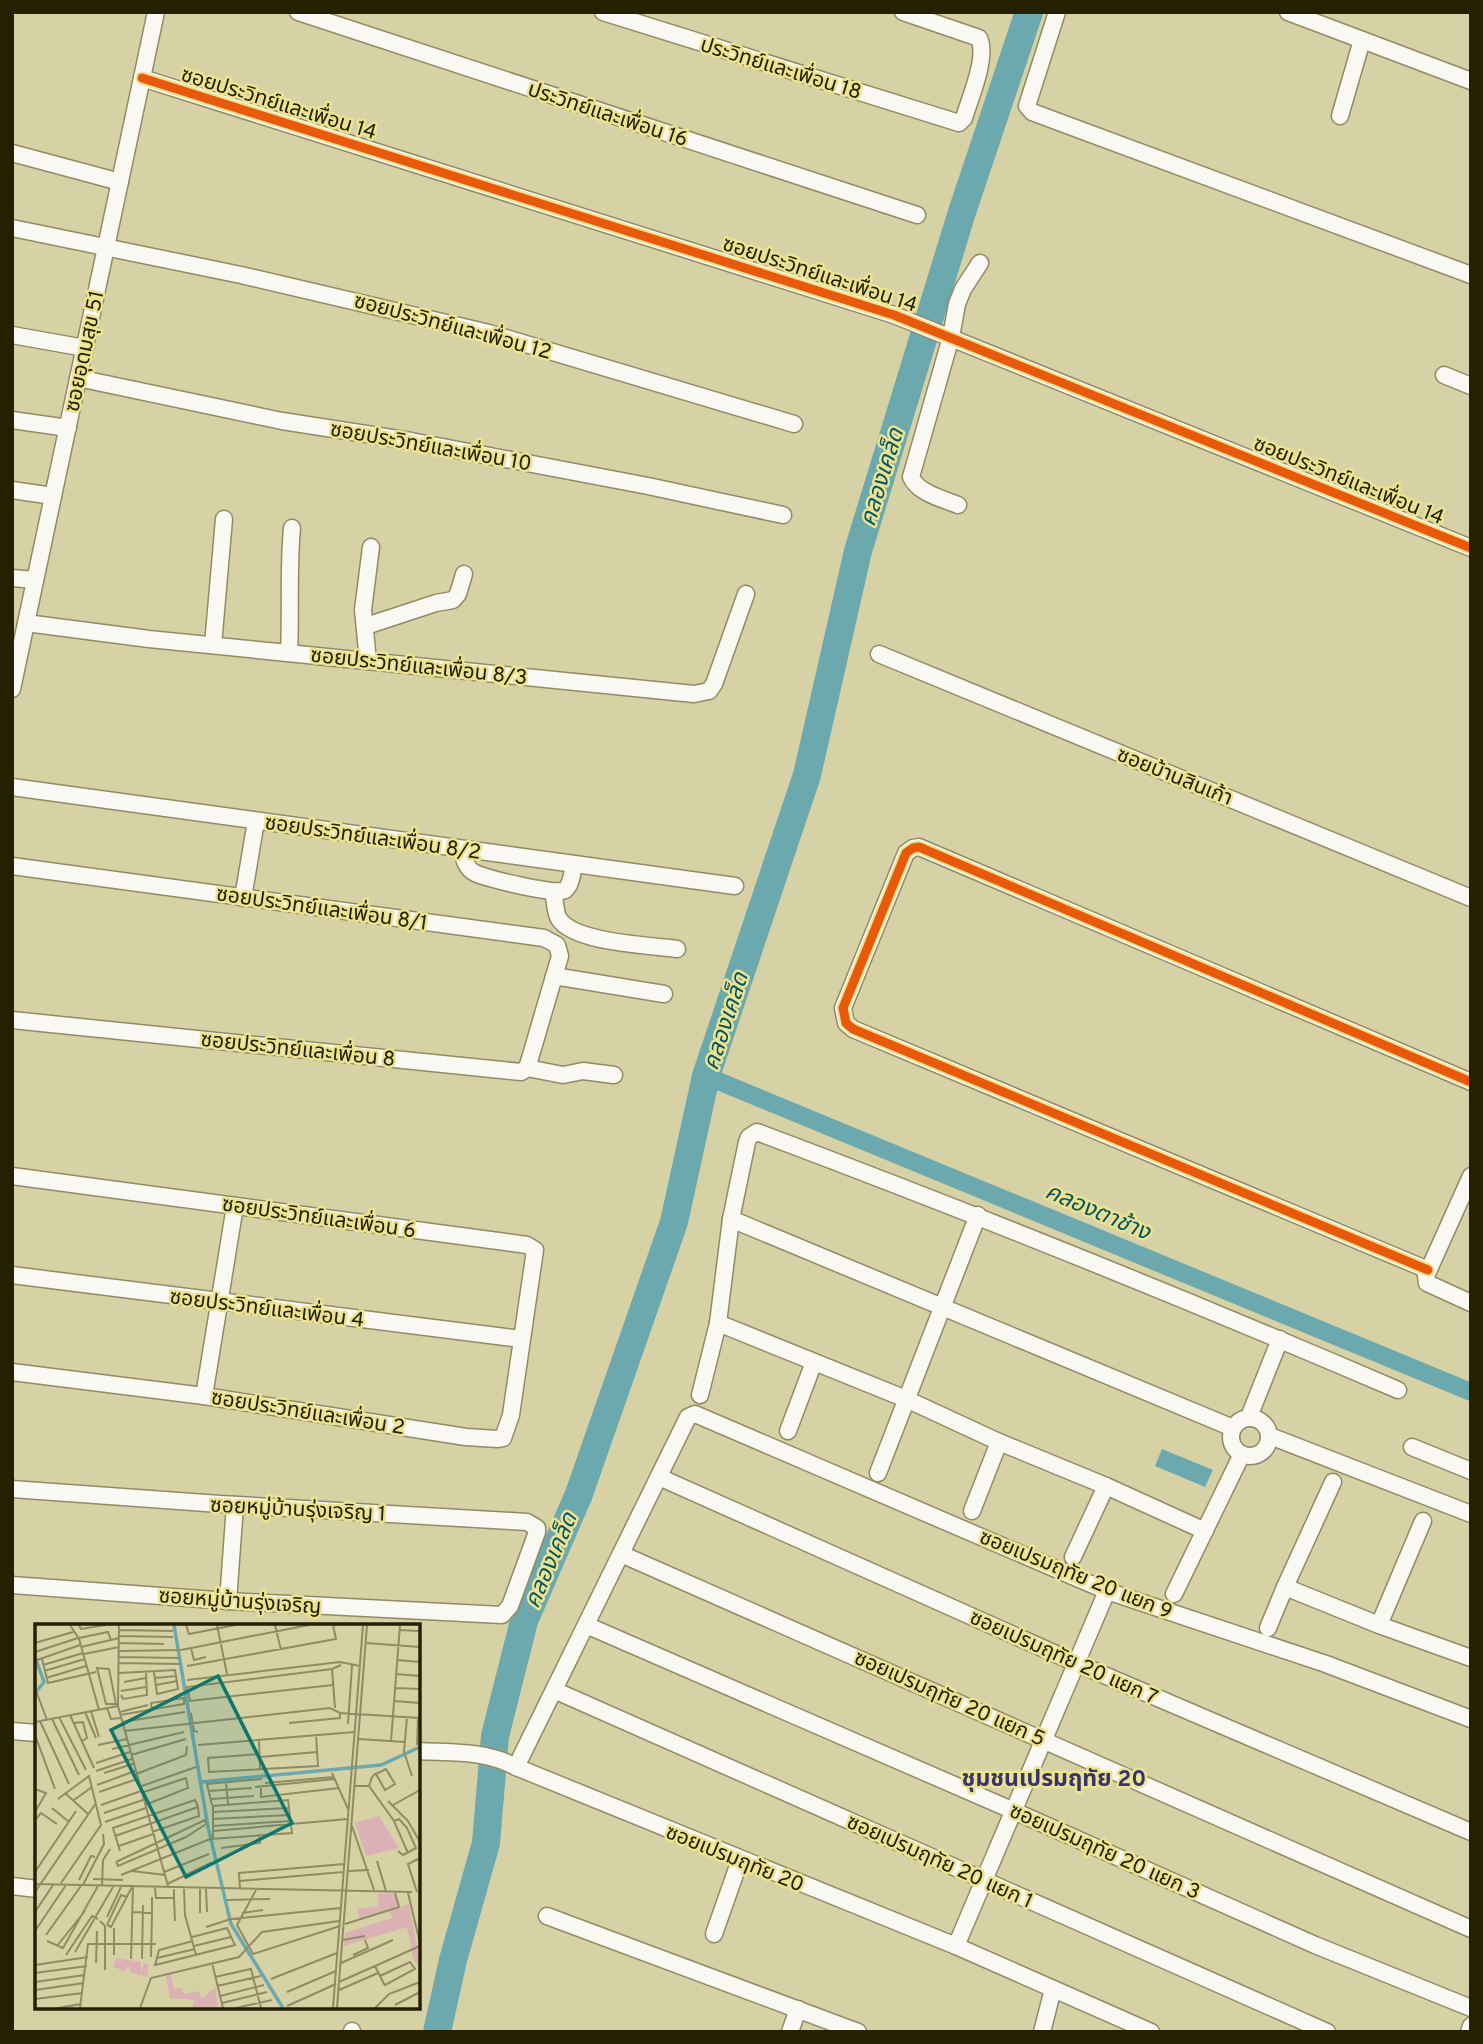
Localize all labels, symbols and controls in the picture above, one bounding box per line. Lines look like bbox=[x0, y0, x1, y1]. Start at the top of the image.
street label: ประวิทย์และเพื่อน 18 bbox=[697, 29, 865, 107]
street label: ซอยประวิทย์และเพื่อน 14 bbox=[177, 59, 381, 147]
street label: ประวิทย์และเพื่อน 16 bbox=[524, 74, 692, 154]
street label: ซอยประวิทย์และเพื่อน 14 bbox=[719, 228, 921, 320]
street label: ซอยประวิทย์และเพื่อน 12 bbox=[351, 285, 555, 367]
street label: ซอยอุดมสุข 51 bbox=[59, 288, 112, 414]
street label: ซอยประวิทย์และเพื่อน 10 bbox=[328, 413, 534, 479]
water label: คลองเคล็ด bbox=[855, 425, 912, 530]
street label: ซอยประวิทย์และเพื่อน 14 bbox=[1249, 428, 1449, 532]
street label: ซอยประวิทย์และเพื่อน 8/3 bbox=[309, 640, 529, 692]
street label: ซอยบ้านสินเก้า bbox=[1113, 742, 1236, 813]
street label: ซอยประวิทย์และเพื่อน 8/2 bbox=[263, 807, 483, 867]
street label: ซอยประวิทย์และเพื่อน 8/1 bbox=[214, 878, 430, 938]
water label: คลองเคล็ด bbox=[698, 969, 757, 1074]
street label: ซอยประวิทย์และเพื่อน 8 bbox=[199, 1024, 397, 1074]
water label: คลองตาช้าง bbox=[1040, 1178, 1155, 1249]
street label: ซอยประวิทย์และเพื่อน 6 bbox=[220, 1189, 418, 1245]
street label: ซอยประวิทย์และเพื่อน 4 bbox=[168, 1281, 366, 1335]
street label: ซอยประวิทย์และเพื่อน 2 bbox=[209, 1382, 407, 1442]
street label: ซอยหมู่บ้านรุ่งเจริญ 1 bbox=[209, 1492, 386, 1529]
water label: คลองเคล็ด bbox=[519, 1508, 586, 1613]
street label: ซอยเปรมฤทัย 20 แยก 9 bbox=[975, 1524, 1176, 1626]
street label: ซอยหมู่บ้านรุ่งเจริญ bbox=[158, 1583, 322, 1622]
street label: ซอยเปรมฤทัย 20 แยก 7 bbox=[965, 1605, 1162, 1712]
inset map bbox=[35, 1624, 420, 2009]
street label: ซอยเปรมฤทัย 20 แยก 5 bbox=[850, 1645, 1049, 1754]
district label: ชุมชนเปรมฤทัย 20 bbox=[962, 1766, 1146, 1795]
street label: ซอยเปรมฤทัย 20 แยก 3 bbox=[1005, 1798, 1204, 1907]
street label: ซอยเปรมฤทัย 20 แยก 1 bbox=[842, 1809, 1037, 1916]
street label: ซอยเปรมฤทัย 20 bbox=[661, 1819, 808, 1899]

